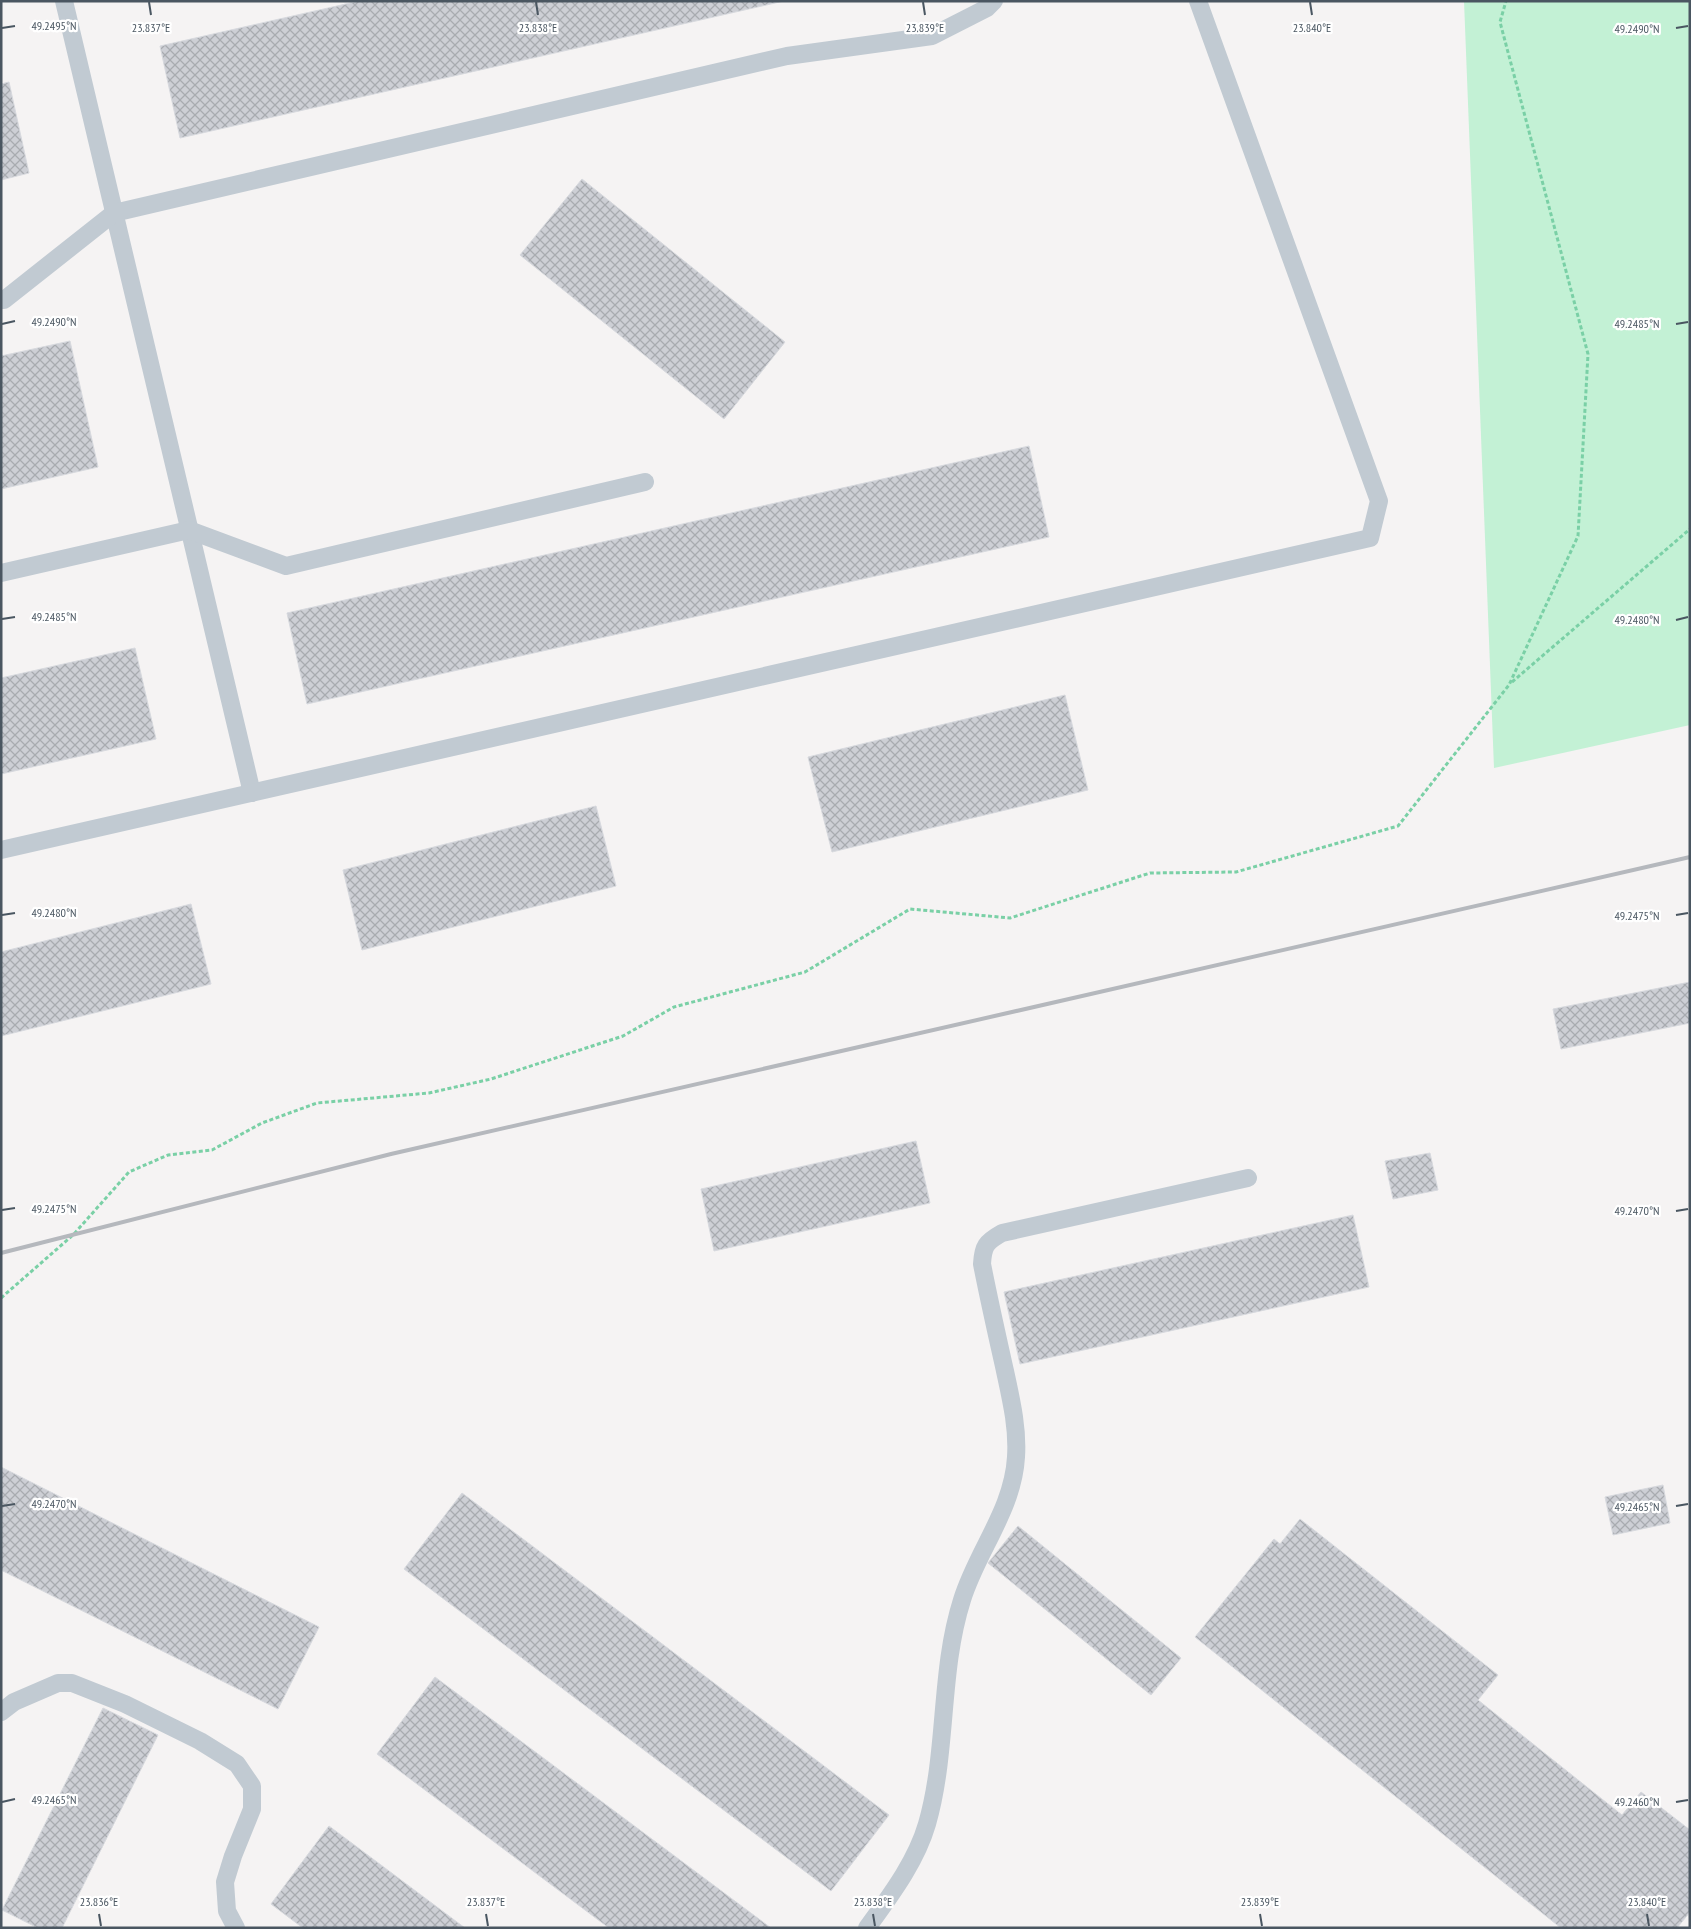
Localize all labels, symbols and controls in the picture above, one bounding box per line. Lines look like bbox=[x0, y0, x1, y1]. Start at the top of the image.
text: 49.2495°N bbox=[31, 18, 77, 33]
text: 23.837°E bbox=[132, 20, 170, 35]
text: 23.838°E bbox=[519, 20, 557, 35]
text: 23.839°E bbox=[906, 20, 944, 35]
text: 23.840°E bbox=[1293, 20, 1331, 35]
text: 49.2490°N bbox=[1614, 21, 1660, 36]
text: 49.2490°N bbox=[31, 314, 77, 329]
text: 49.2485°N bbox=[1614, 316, 1660, 331]
text: 49.2485°N bbox=[31, 609, 77, 624]
text: 49.2480°N bbox=[1614, 612, 1660, 627]
text: 49.2480°N bbox=[31, 905, 77, 920]
text: 49.2475°N bbox=[1614, 908, 1660, 923]
text: 49.2475°N bbox=[31, 1201, 77, 1216]
text: 49.2470°N bbox=[1614, 1203, 1660, 1218]
text: 49.2470°N bbox=[31, 1496, 77, 1511]
text: 49.2465°N bbox=[1614, 1499, 1660, 1514]
text: 49.2465°N bbox=[31, 1792, 77, 1807]
text: 49.2460°N bbox=[1614, 1794, 1660, 1809]
text: 23.836°E bbox=[80, 1894, 118, 1909]
text: 23.837°E bbox=[467, 1894, 505, 1909]
text: 23.838°E bbox=[854, 1894, 892, 1909]
text: 23.839°E bbox=[1241, 1894, 1279, 1909]
text: 23.840°E bbox=[1628, 1894, 1666, 1909]

